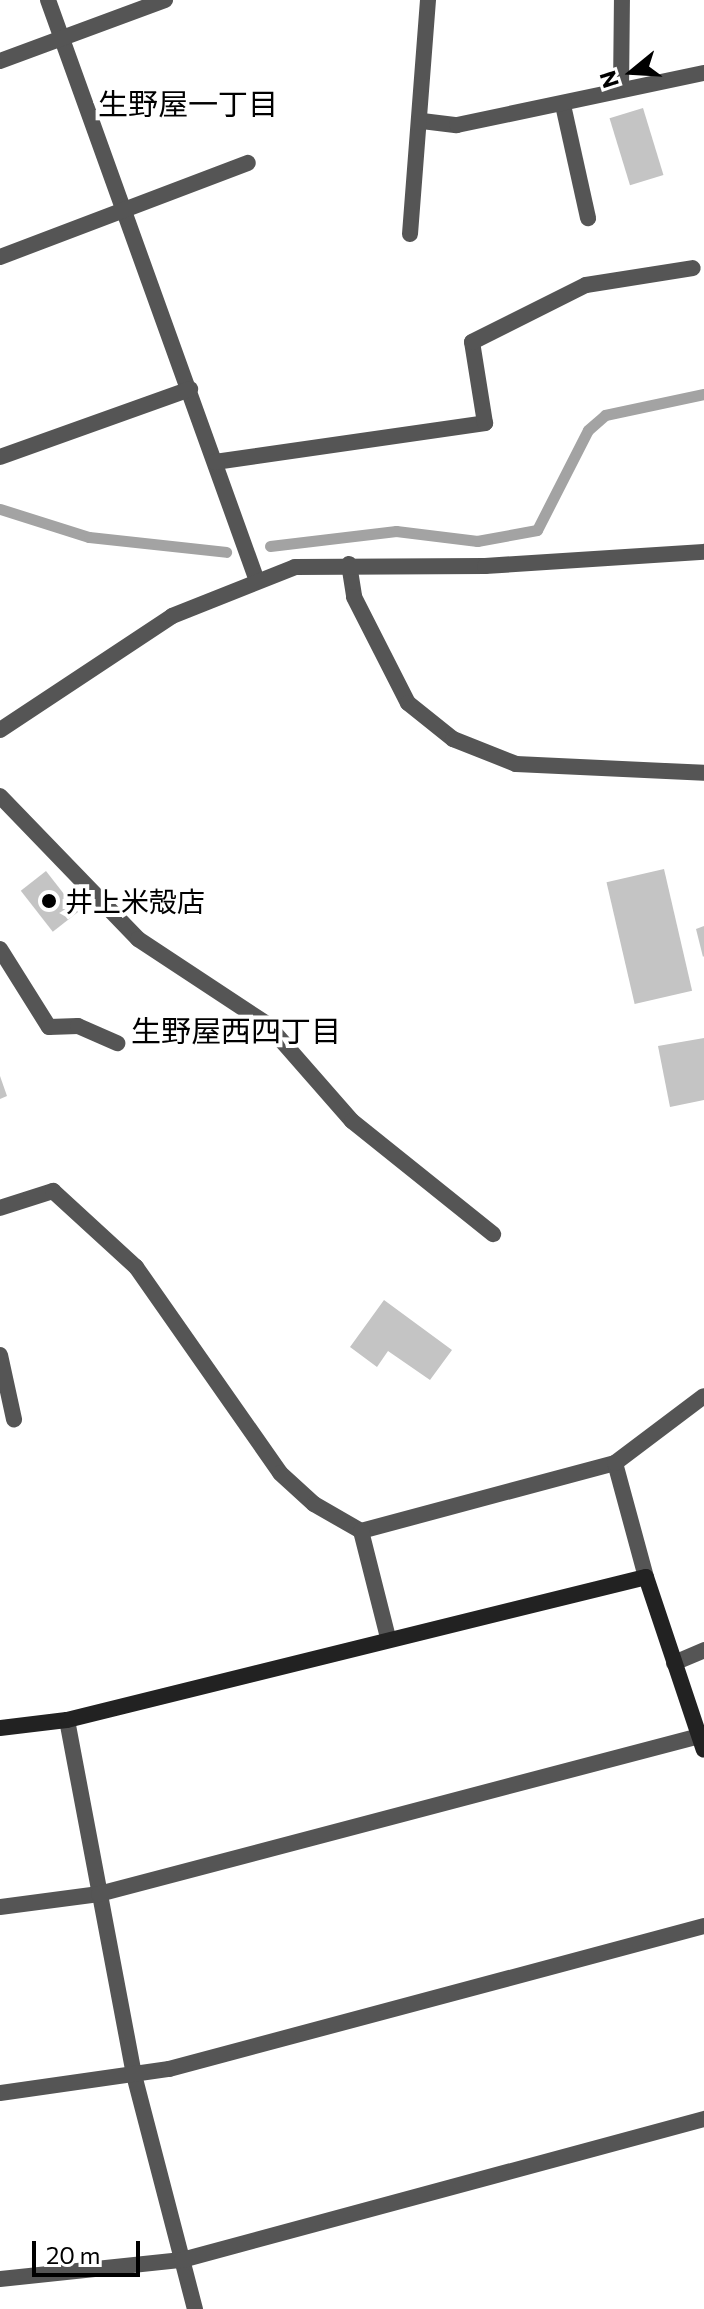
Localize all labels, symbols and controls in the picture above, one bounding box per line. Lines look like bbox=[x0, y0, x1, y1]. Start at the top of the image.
north arrow bbox=[592, 32, 672, 112]
text: N bbox=[593, 68, 624, 92]
district label: 生野屋一丁目 bbox=[98, 85, 278, 121]
place label: 井上米殻店 bbox=[65, 884, 205, 918]
marker: 井上米殻店 bbox=[40, 892, 58, 910]
district label: 生野屋西四丁目 bbox=[131, 1012, 341, 1048]
scale bar bbox=[36, 2225, 144, 2275]
text: 20 m bbox=[46, 2240, 100, 2269]

